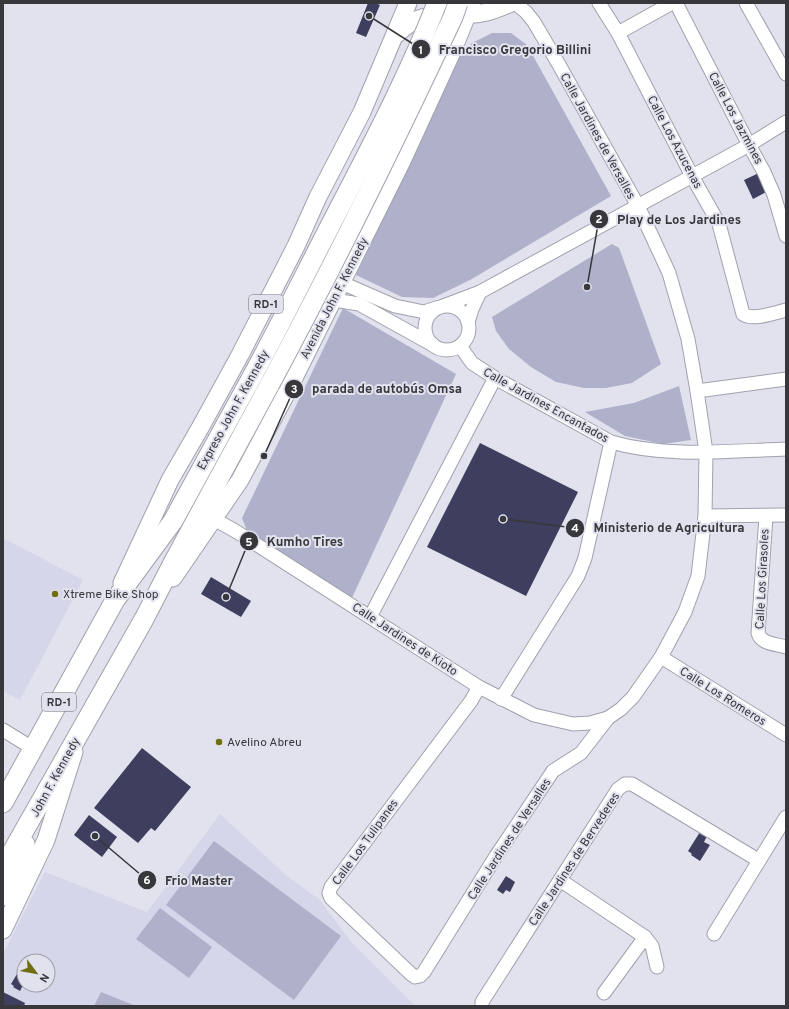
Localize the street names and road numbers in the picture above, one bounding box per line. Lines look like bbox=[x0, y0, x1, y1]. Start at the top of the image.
street label: Calle Los Jazmines bbox=[704, 69, 766, 167]
street label: Calle Jardines de Versalles bbox=[556, 71, 639, 202]
street label: Calle Los Azucenas bbox=[643, 93, 705, 192]
street label: Avenida John F. Kennedy bbox=[297, 235, 373, 362]
road number: RD-1 bbox=[249, 295, 283, 313]
street label: Expreso John F. Kennedy bbox=[194, 348, 274, 473]
street label: Calle Jardines Encantados bbox=[480, 365, 611, 447]
street label: Calle Los Girasoles bbox=[752, 528, 774, 630]
street label: Calle Jardines de Kioto bbox=[348, 600, 461, 680]
street label: Calle Los Romeros bbox=[676, 664, 769, 730]
road number: RD-1 bbox=[42, 693, 76, 711]
street label: John F. Kennedy bbox=[27, 735, 84, 820]
street label: Calle Jardines de Versalles bbox=[464, 776, 555, 903]
street label: Calle Jardines de Bervederes bbox=[526, 790, 624, 929]
street label: Calle Los Tulipanes bbox=[329, 796, 402, 889]

